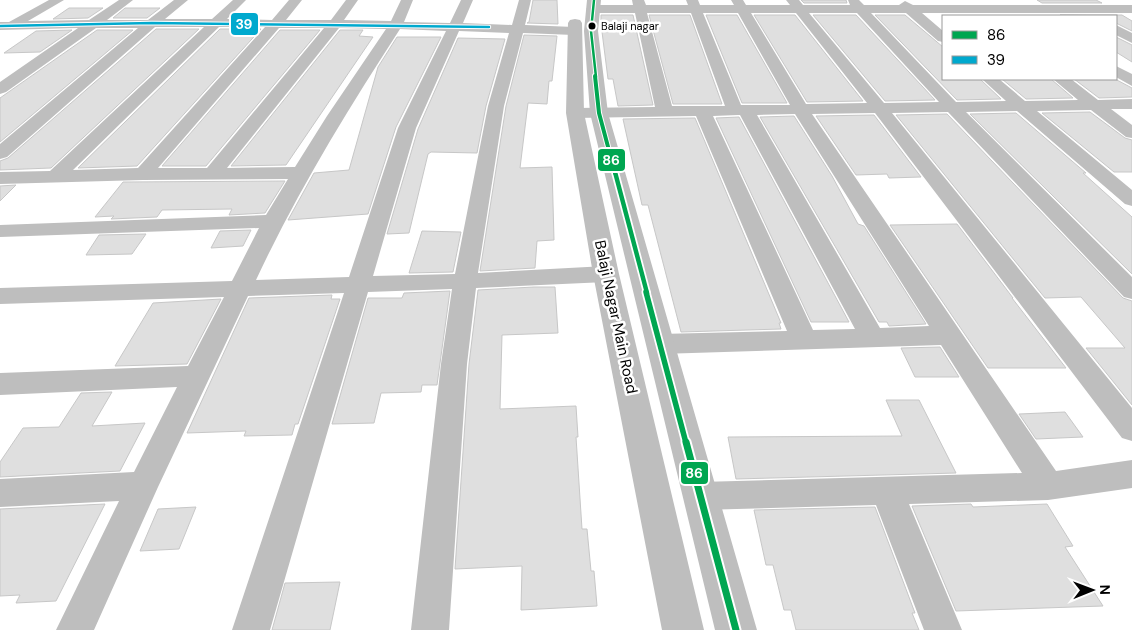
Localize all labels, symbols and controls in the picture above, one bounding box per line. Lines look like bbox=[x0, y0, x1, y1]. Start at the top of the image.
line badge: 39 bbox=[230, 12, 259, 36]
text: 39 bbox=[236, 15, 253, 33]
legend bbox=[942, 15, 1117, 80]
place label: Balaji nagar bbox=[601, 19, 659, 33]
marker: Balaji nagar bbox=[587, 21, 597, 31]
text: 86 bbox=[987, 25, 1006, 45]
text: 39 bbox=[987, 50, 1005, 70]
line badge: 86 bbox=[597, 148, 626, 172]
text: 86 bbox=[602, 151, 620, 169]
street label: Balaji Nagar Main Road bbox=[590, 238, 642, 396]
line badge: 86 bbox=[680, 461, 709, 485]
text: 86 bbox=[685, 464, 703, 482]
north arrow bbox=[1067, 565, 1117, 615]
text: N bbox=[1096, 585, 1114, 595]

